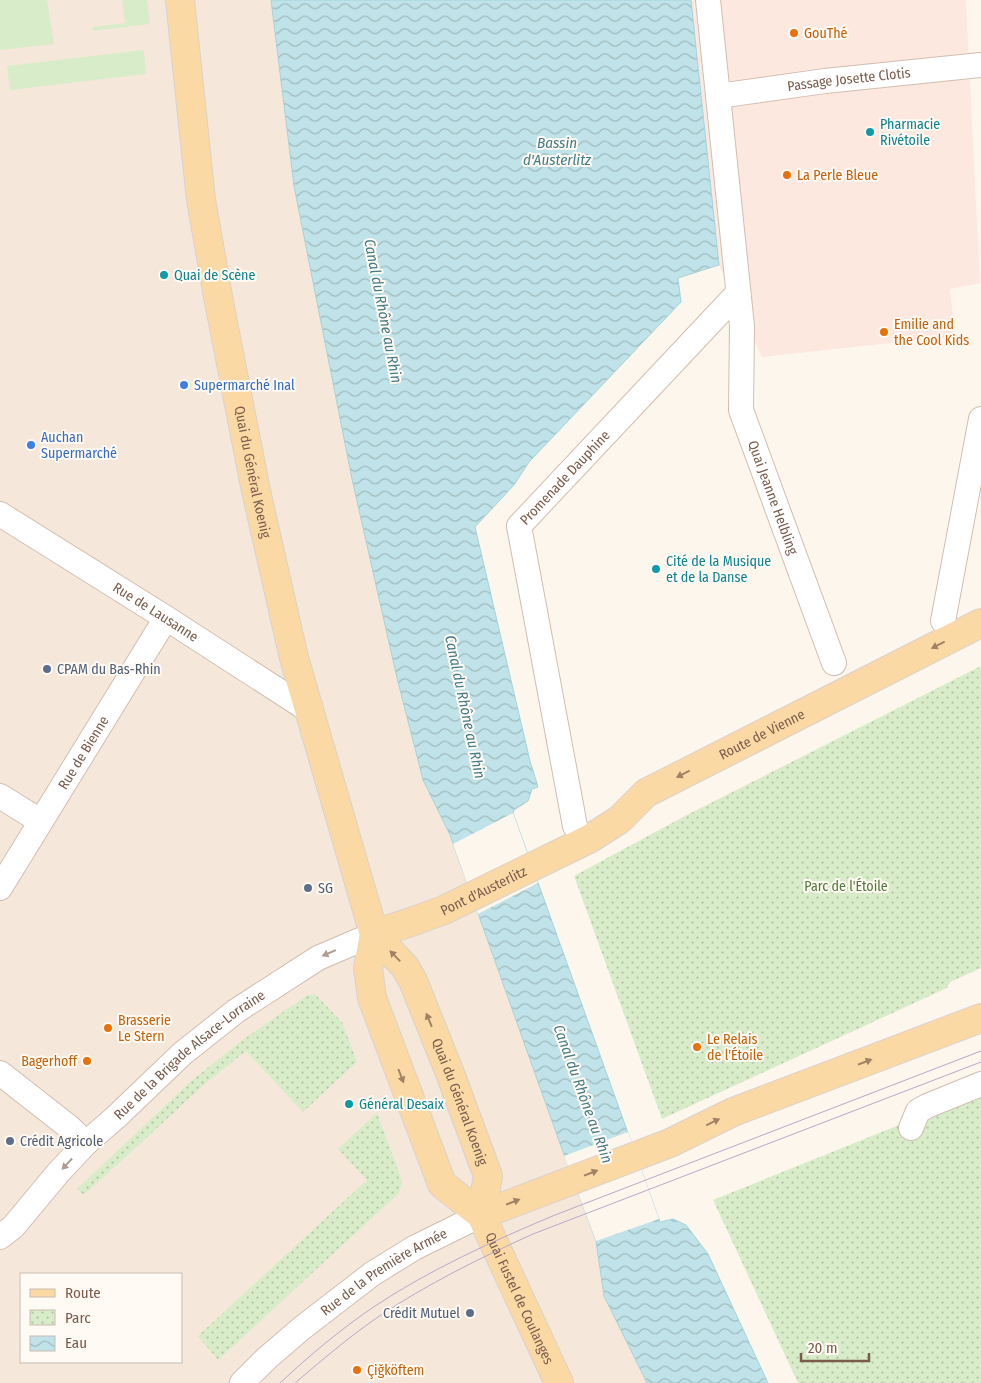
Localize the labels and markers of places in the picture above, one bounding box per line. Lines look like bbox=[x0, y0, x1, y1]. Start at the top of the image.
place label: GouThé bbox=[804, 25, 848, 42]
marker: GouThé bbox=[788, 27, 800, 39]
place label: Pharmacie Rivétoile bbox=[880, 116, 940, 149]
marker: Pharmacie Rivétoile bbox=[864, 126, 876, 138]
place label: La Perle Bleue bbox=[797, 167, 878, 184]
marker: La Perle Bleue bbox=[781, 169, 793, 181]
place label: Quai de Scène bbox=[174, 267, 255, 284]
marker: Quai de Scène bbox=[158, 269, 170, 281]
place label: Emilie and the Cool Kids bbox=[894, 316, 969, 349]
marker: Emilie and the Cool Kids bbox=[878, 326, 890, 338]
place label: Supermarché Inal bbox=[194, 377, 295, 394]
marker: Supermarché Inal bbox=[178, 379, 190, 391]
place label: Auchan Supermarché bbox=[41, 429, 117, 462]
marker: Auchan Supermarché bbox=[25, 439, 37, 451]
place label: Cité de la Musique et de la Danse bbox=[666, 553, 771, 586]
marker: Cité de la Musique et de la Danse bbox=[650, 563, 662, 575]
place label: CPAM du Bas-Rhin bbox=[57, 661, 161, 678]
marker: CPAM du Bas-Rhin bbox=[41, 663, 53, 675]
place label: SG bbox=[318, 880, 333, 897]
marker: SG bbox=[302, 882, 314, 894]
place label: Brasserie Le Stern bbox=[118, 1012, 171, 1045]
marker: Brasserie Le Stern bbox=[102, 1022, 114, 1034]
place label: Le Relais de l'Étoile bbox=[707, 1031, 763, 1064]
marker: Le Relais de l'Étoile bbox=[691, 1041, 703, 1053]
place label: Bagerhoff bbox=[21, 1053, 79, 1070]
marker: Bagerhoff bbox=[81, 1055, 93, 1067]
place label: Général Desaix bbox=[359, 1096, 445, 1113]
marker: Général Desaix bbox=[343, 1098, 355, 1110]
place label: Crédit Agricole bbox=[20, 1133, 103, 1150]
marker: Crédit Agricole bbox=[4, 1135, 16, 1147]
place label: Crédit Mutuel bbox=[383, 1305, 460, 1322]
marker: Crédit Mutuel bbox=[464, 1307, 476, 1319]
place label: Çiğköftem bbox=[367, 1362, 424, 1379]
marker: Çiğköftem bbox=[351, 1364, 363, 1376]

